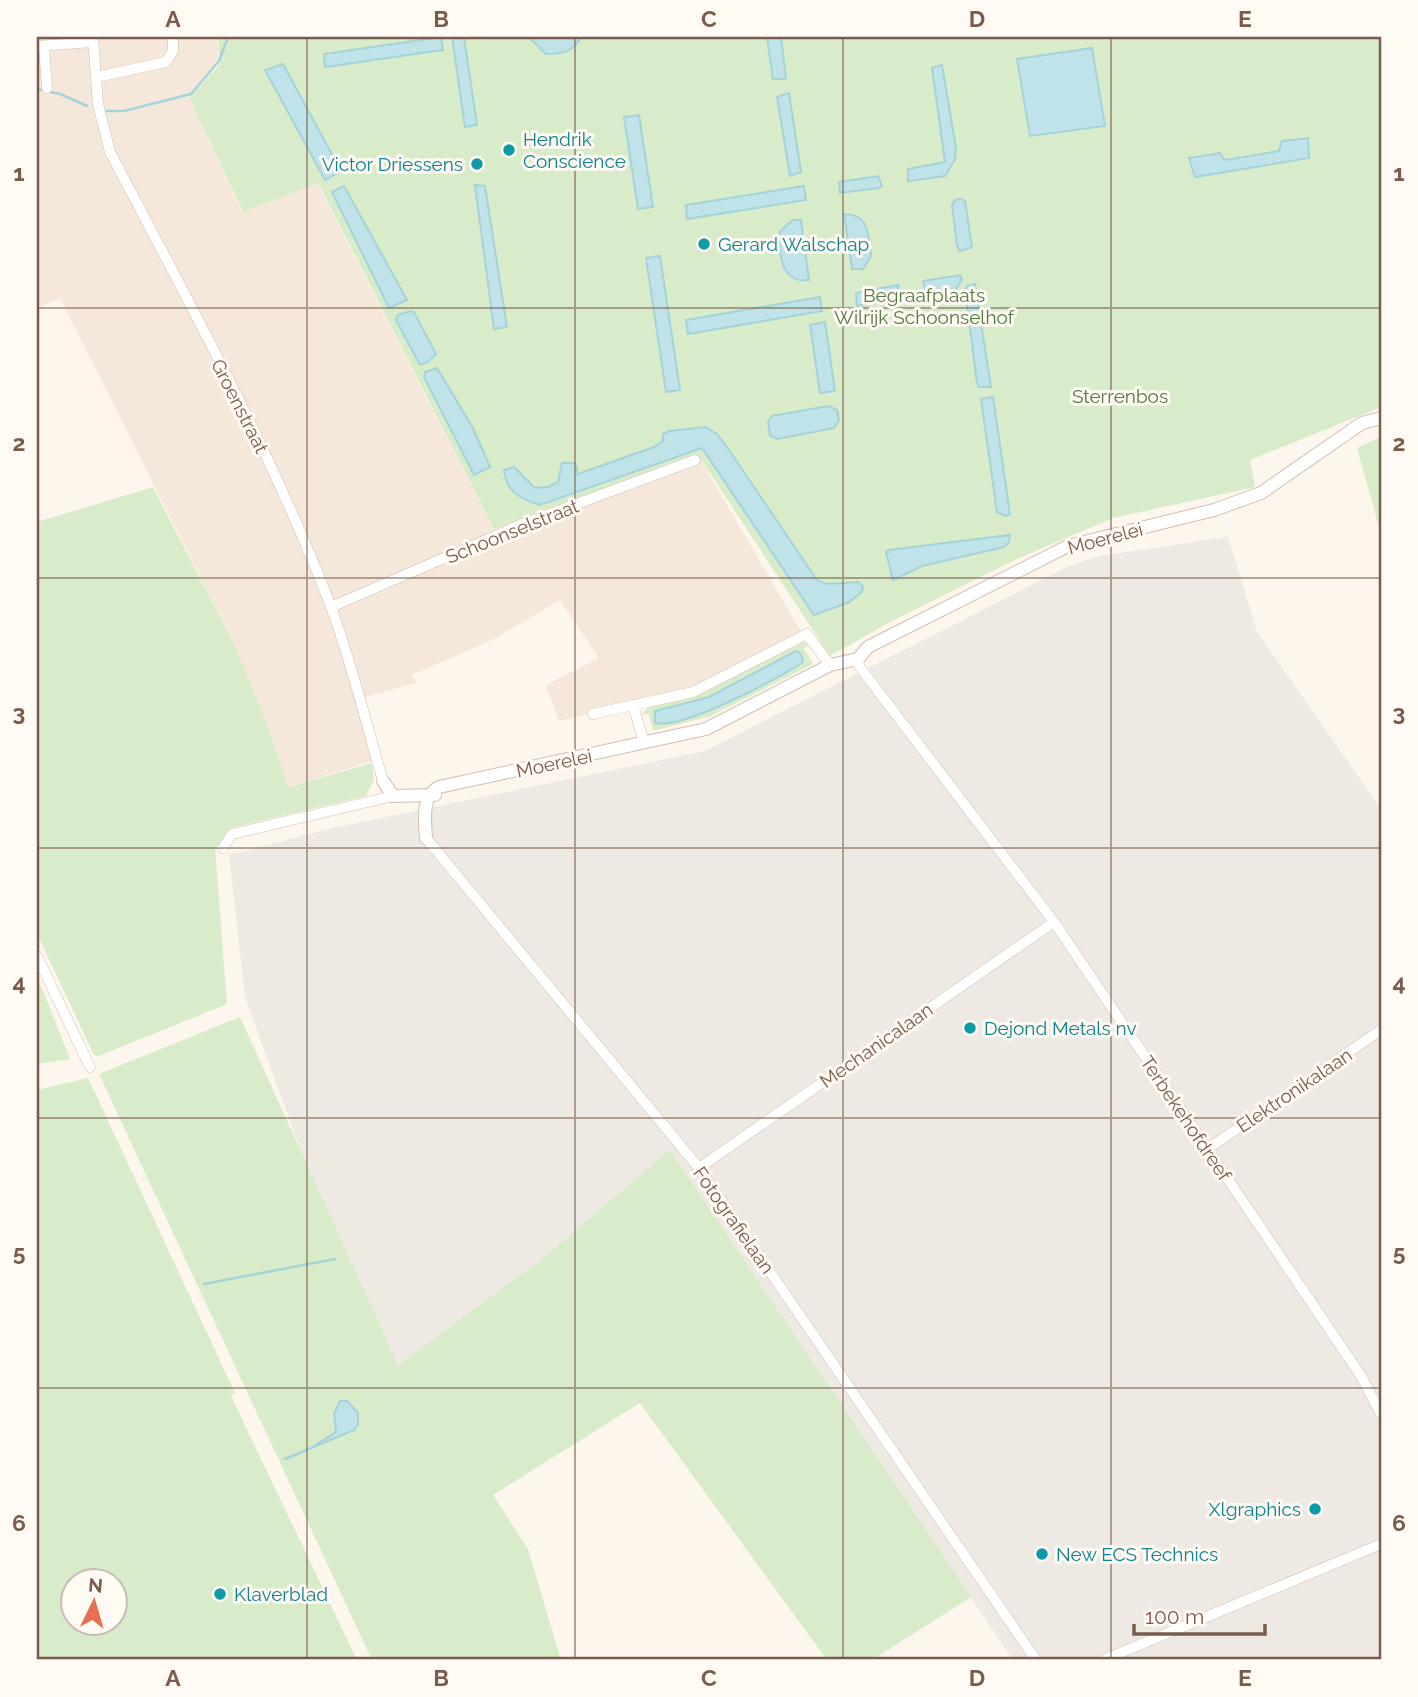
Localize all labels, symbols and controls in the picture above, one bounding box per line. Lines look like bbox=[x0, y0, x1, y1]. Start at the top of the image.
text: A bbox=[165, 5, 181, 32]
text: B bbox=[433, 5, 449, 32]
text: C bbox=[701, 5, 717, 32]
text: D bbox=[969, 5, 985, 32]
text: E bbox=[1238, 5, 1252, 32]
place label: Hendrik Conscience bbox=[523, 128, 626, 172]
marker: Hendrik Conscience bbox=[501, 142, 517, 158]
place label: Victor Driessens bbox=[322, 153, 463, 175]
marker: Victor Driessens bbox=[469, 156, 485, 172]
text: 1 bbox=[13, 159, 25, 186]
text: 1 bbox=[1393, 159, 1405, 186]
place label: Gerard Walschap bbox=[718, 233, 869, 255]
marker: Gerard Walschap bbox=[696, 236, 712, 252]
park label: Begraafplaats Wilrijk Schoonselhof bbox=[834, 284, 1015, 328]
street label: Groenstraat bbox=[207, 355, 273, 457]
park label: Sterrenbos bbox=[1072, 385, 1168, 407]
text: 2 bbox=[13, 429, 25, 456]
text: 2 bbox=[1393, 429, 1405, 456]
street label: Schoonselstraat bbox=[442, 494, 582, 568]
street label: Moerelei bbox=[1065, 517, 1145, 559]
text: 3 bbox=[13, 699, 25, 726]
text: 3 bbox=[1393, 699, 1405, 726]
street label: Moerelei bbox=[514, 744, 594, 782]
text: 4 bbox=[12, 969, 26, 996]
text: 4 bbox=[1392, 969, 1406, 996]
street label: Mechanicalaan bbox=[815, 998, 937, 1092]
place label: Dejond Metals nv bbox=[984, 1017, 1137, 1039]
marker: Dejond Metals nv bbox=[962, 1020, 978, 1036]
street label: Elektronikalaan bbox=[1232, 1043, 1356, 1137]
street label: Terbekehofdreef bbox=[1136, 1051, 1236, 1185]
street label: Fotografielaan bbox=[689, 1162, 779, 1278]
text: 5 bbox=[13, 1239, 26, 1266]
text: 5 bbox=[1393, 1239, 1406, 1266]
place label: Xlgraphics bbox=[1209, 1498, 1301, 1520]
marker: Xlgraphics bbox=[1307, 1501, 1323, 1517]
text: 6 bbox=[12, 1509, 26, 1536]
text: 6 bbox=[1392, 1509, 1406, 1536]
place label: New ECS Technics bbox=[1056, 1543, 1218, 1565]
marker: New ECS Technics bbox=[1034, 1546, 1050, 1562]
north arrow bbox=[60, 1568, 130, 1638]
text: N bbox=[87, 1573, 104, 1597]
place label: Klaverblad bbox=[234, 1583, 328, 1605]
marker: Klaverblad bbox=[212, 1586, 228, 1602]
scale bar bbox=[1134, 1592, 1266, 1636]
text: 100 m bbox=[1145, 1604, 1204, 1629]
text: A bbox=[165, 1664, 181, 1691]
text: B bbox=[433, 1664, 449, 1691]
text: C bbox=[701, 1664, 717, 1691]
text: D bbox=[969, 1664, 985, 1691]
text: E bbox=[1238, 1664, 1252, 1691]

